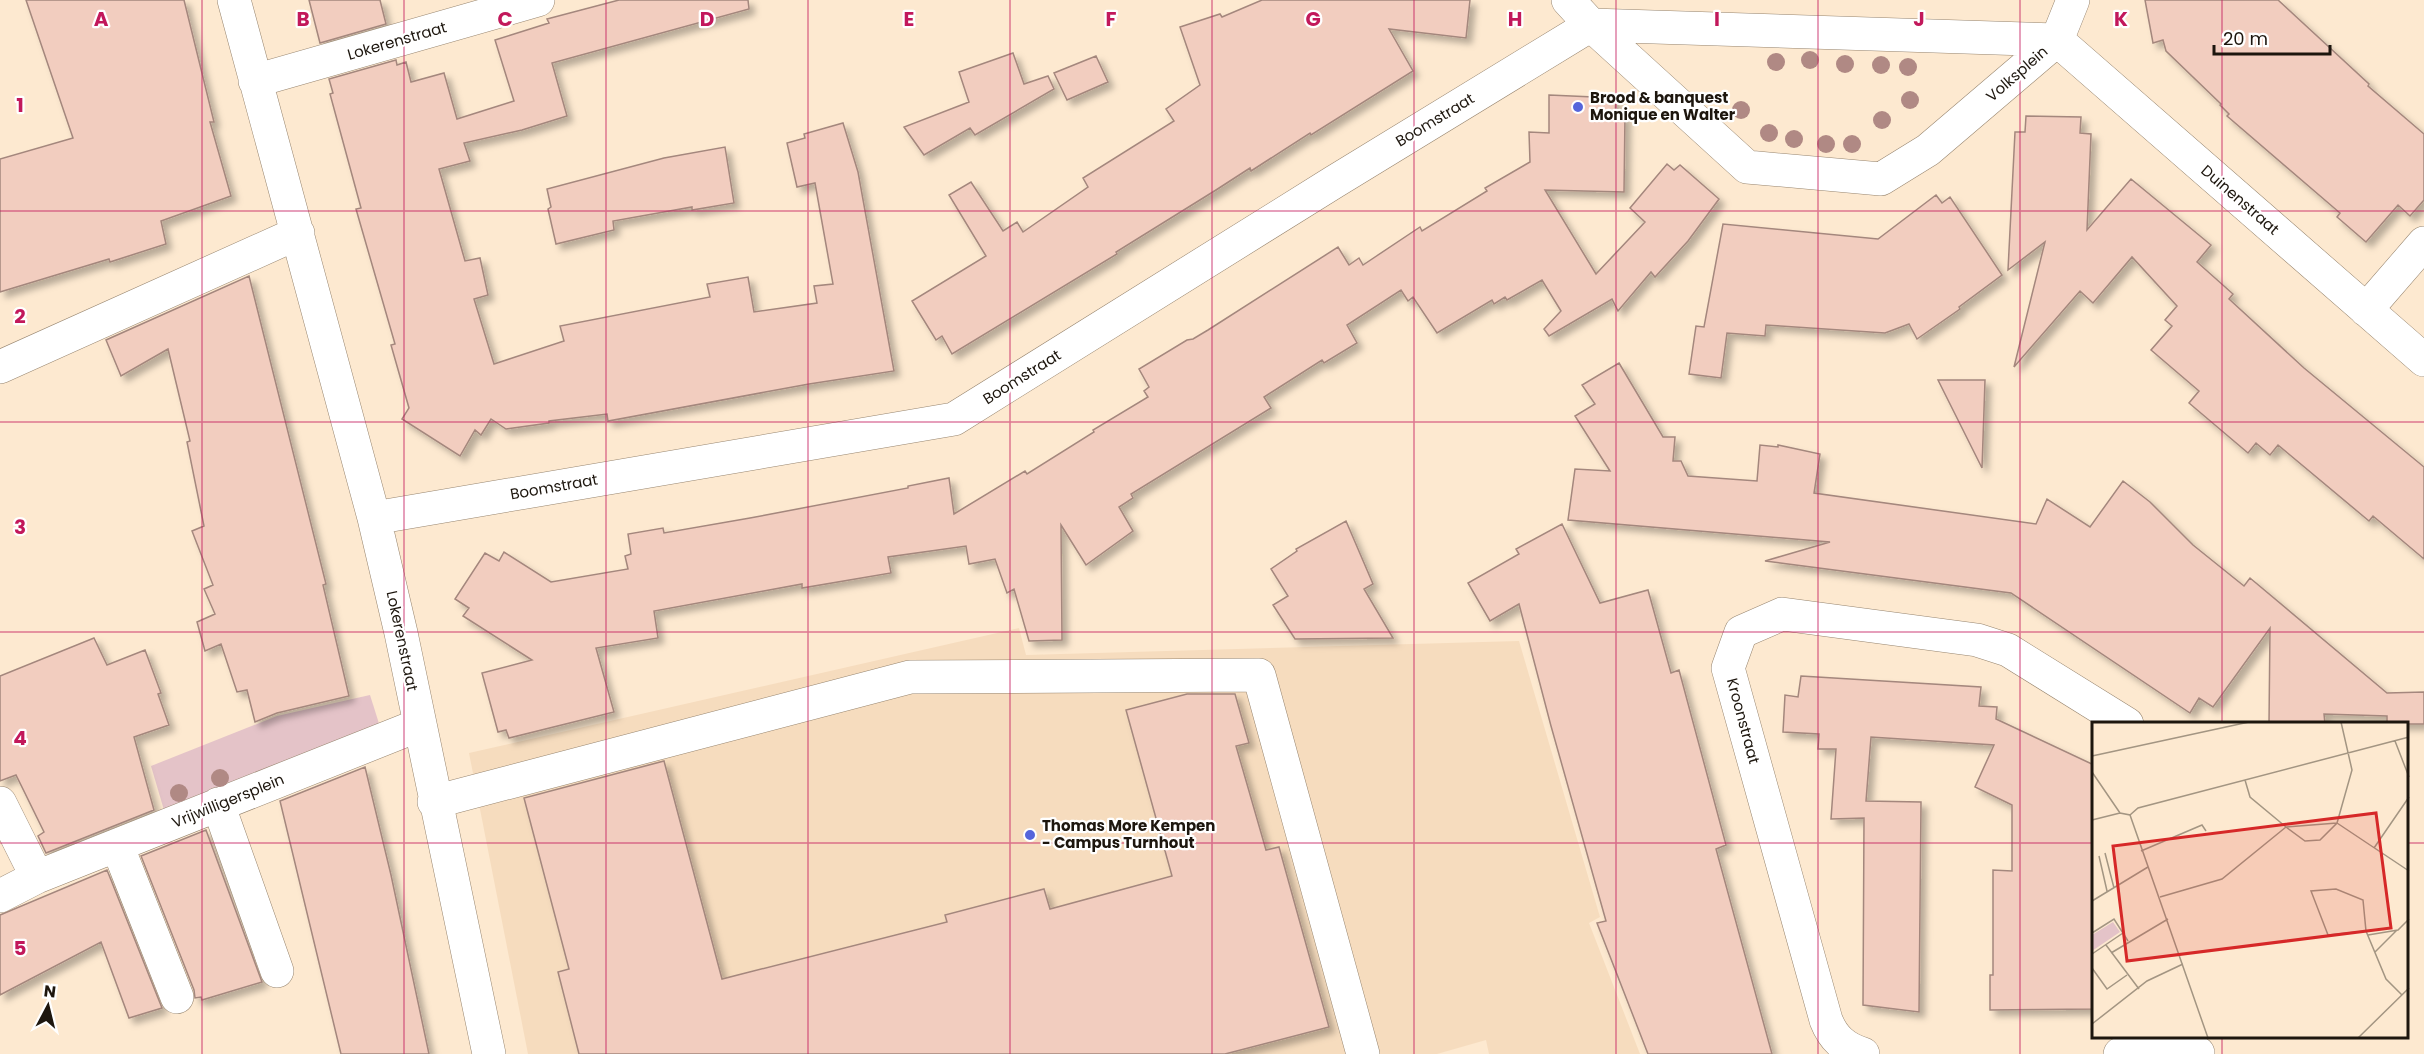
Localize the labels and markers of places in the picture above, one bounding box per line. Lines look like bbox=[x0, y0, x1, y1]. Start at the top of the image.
place label: Brood & banquest Monique en Walter bbox=[1590, 87, 1736, 125]
marker: Brood & banquest Monique en Walter bbox=[1571, 100, 1585, 114]
place label: Thomas More Kempen - Campus Turnhout bbox=[1042, 815, 1215, 853]
marker: Thomas More Kempen - Campus Turnhout bbox=[1023, 828, 1037, 842]

